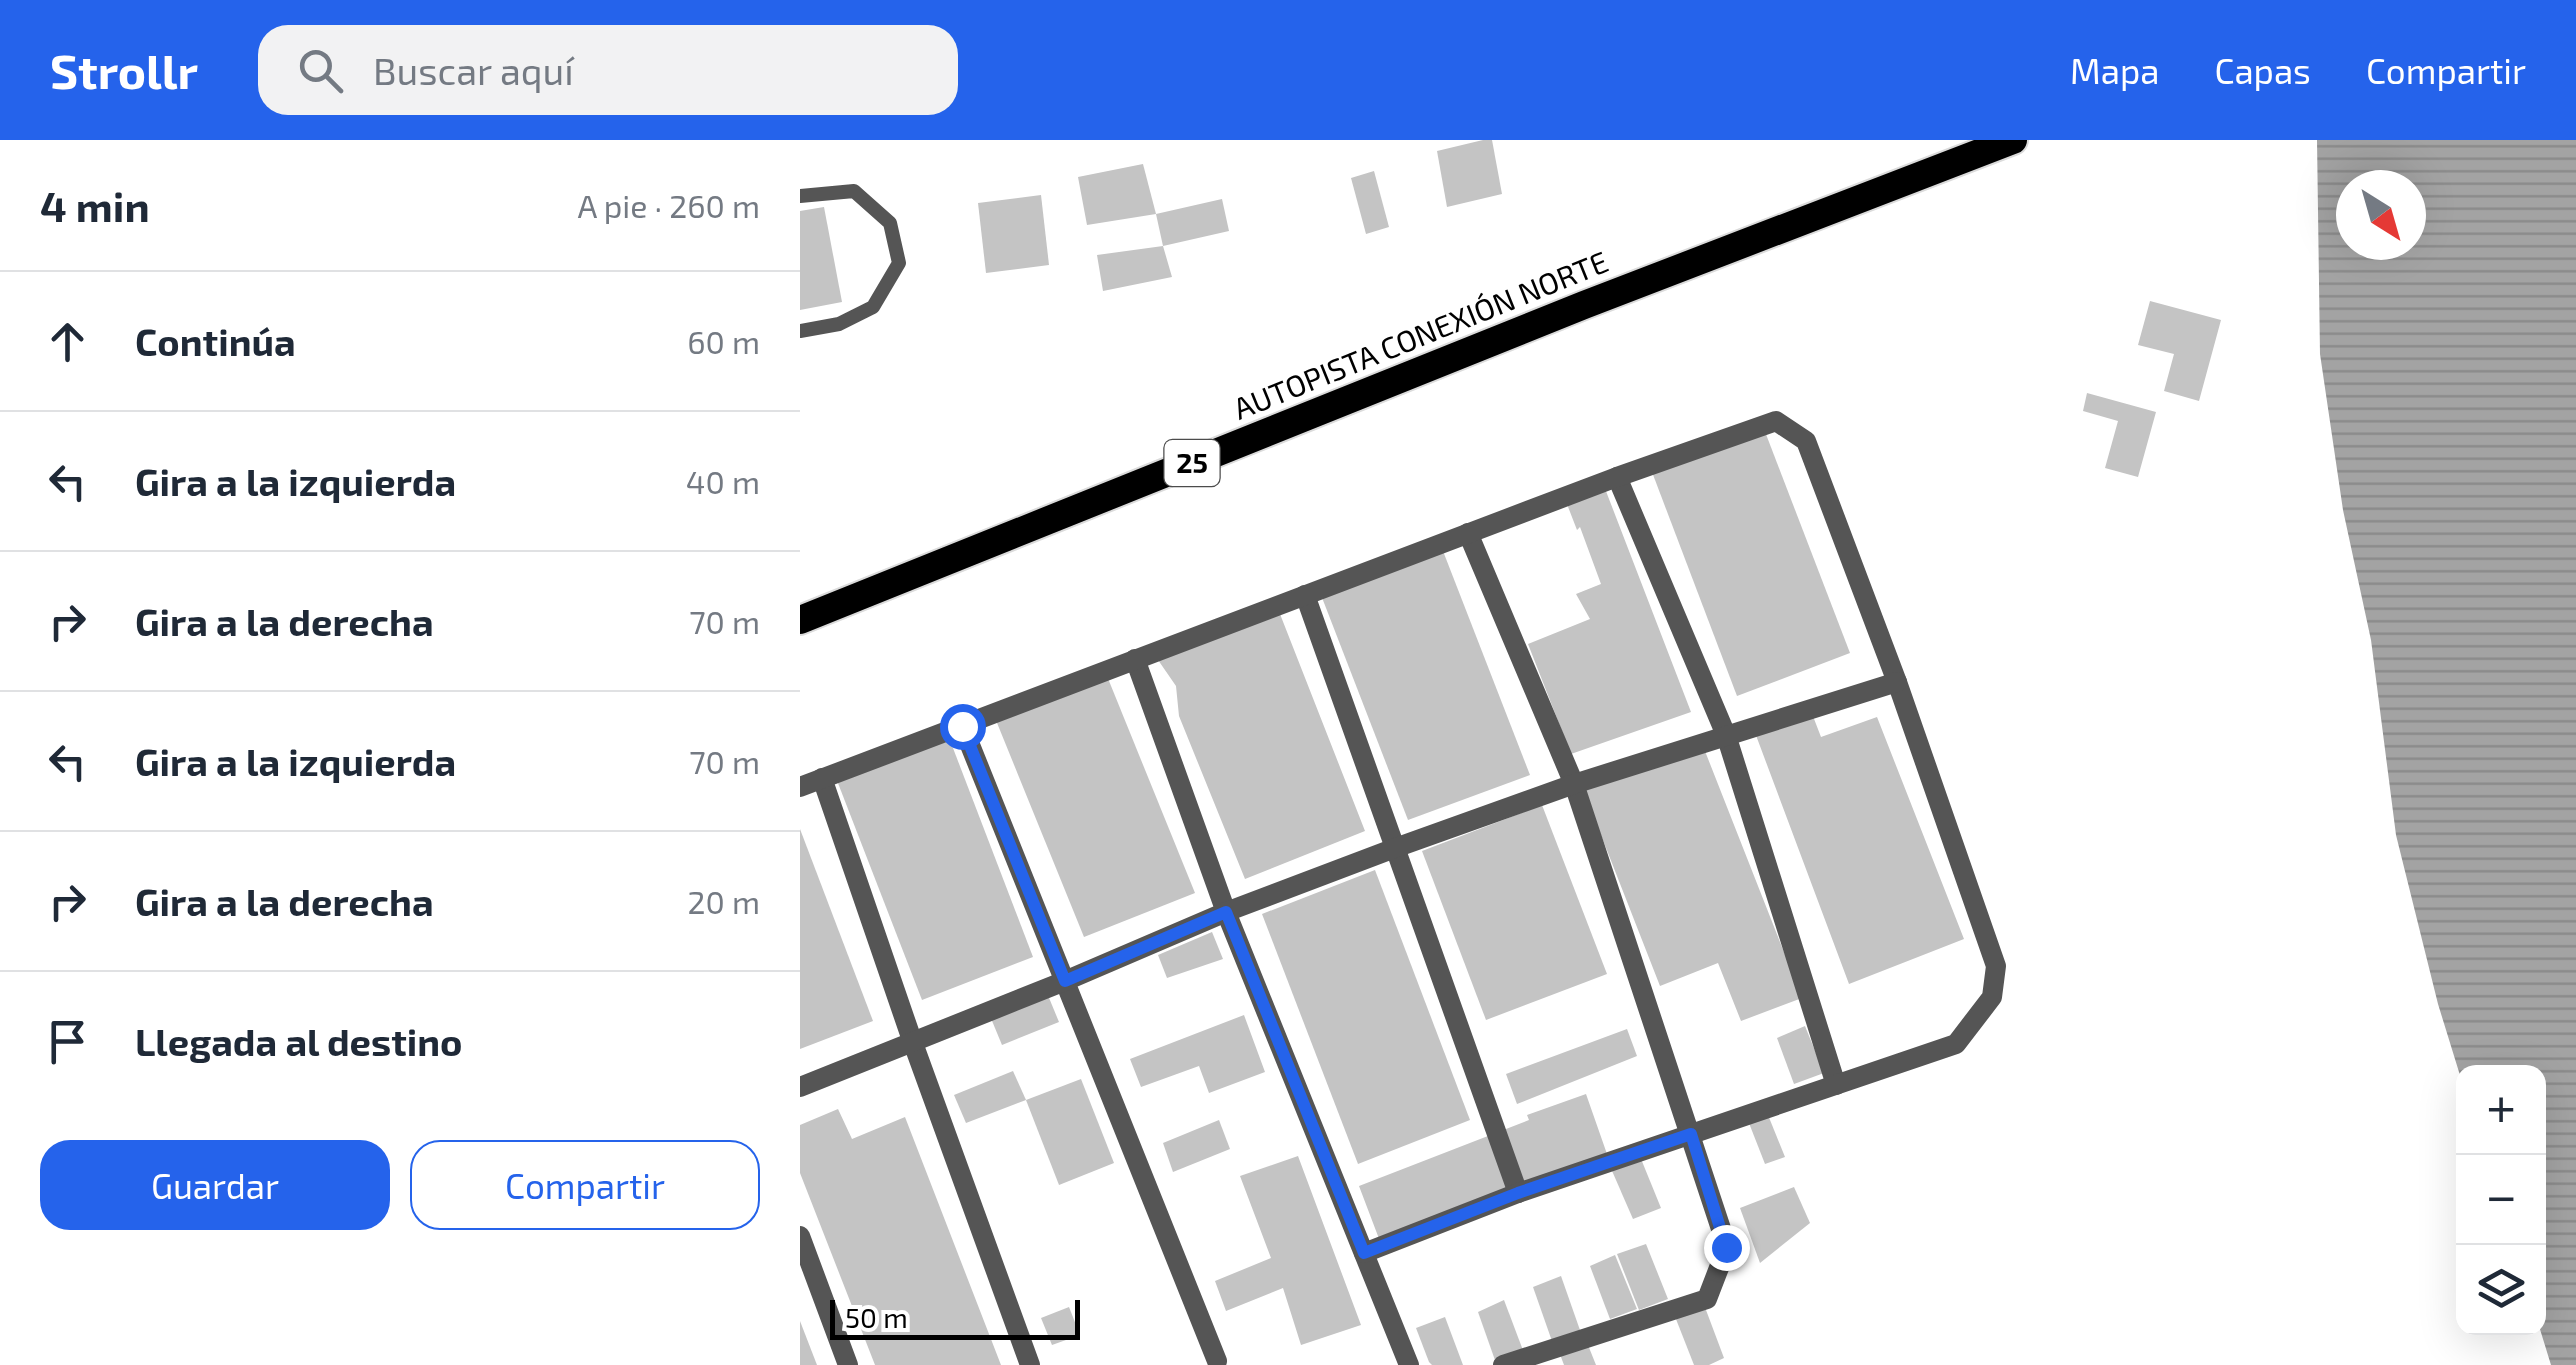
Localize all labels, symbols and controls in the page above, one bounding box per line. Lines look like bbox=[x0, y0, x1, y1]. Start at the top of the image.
search box bbox=[258, 25, 958, 115]
text: Strollr bbox=[50, 41, 198, 99]
icon: search bbox=[293, 43, 348, 98]
text: Buscar aquí bbox=[373, 47, 574, 93]
text: Mapa bbox=[2070, 49, 2159, 91]
text: Capas bbox=[2214, 49, 2311, 91]
text: Compartir bbox=[2366, 49, 2526, 91]
north arrow bbox=[2336, 170, 2426, 260]
text: 4 min bbox=[40, 180, 150, 230]
text: A pie · 260 m bbox=[577, 186, 760, 224]
street label: AUTOPISTA CONEXIÓN NORTE bbox=[1228, 242, 1613, 426]
icon: ahead bbox=[40, 314, 95, 369]
text: Continúa bbox=[135, 318, 296, 364]
text: 60 m bbox=[687, 322, 760, 360]
road number: 25 bbox=[1164, 440, 1220, 486]
icon: left bbox=[40, 454, 95, 509]
text: Gira a la izquierda bbox=[135, 458, 456, 504]
text: 40 m bbox=[686, 462, 760, 500]
icon: right bbox=[40, 594, 95, 649]
text: Gira a la derecha bbox=[135, 598, 434, 644]
text: 70 m bbox=[689, 602, 760, 640]
route start bbox=[940, 704, 986, 750]
icon: left bbox=[40, 734, 95, 789]
text: Gira a la izquierda bbox=[135, 738, 456, 784]
text: 70 m bbox=[689, 742, 760, 780]
icon: right bbox=[40, 874, 95, 929]
text: Gira a la derecha bbox=[135, 878, 434, 924]
text: 20 m bbox=[688, 882, 760, 920]
icon: arrive bbox=[40, 1014, 95, 1069]
text: Llegada al destino bbox=[135, 1018, 463, 1064]
map controls bbox=[2456, 1065, 2546, 1335]
button: + bbox=[2456, 1065, 2546, 1155]
button: Guardar bbox=[40, 1140, 390, 1230]
button: Compartir bbox=[410, 1140, 760, 1230]
button: − bbox=[2456, 1155, 2546, 1245]
route end bbox=[1704, 1225, 1750, 1271]
button: layers bbox=[2456, 1245, 2546, 1335]
scale bar bbox=[830, 1295, 1080, 1340]
text: 50 m bbox=[845, 1300, 908, 1334]

